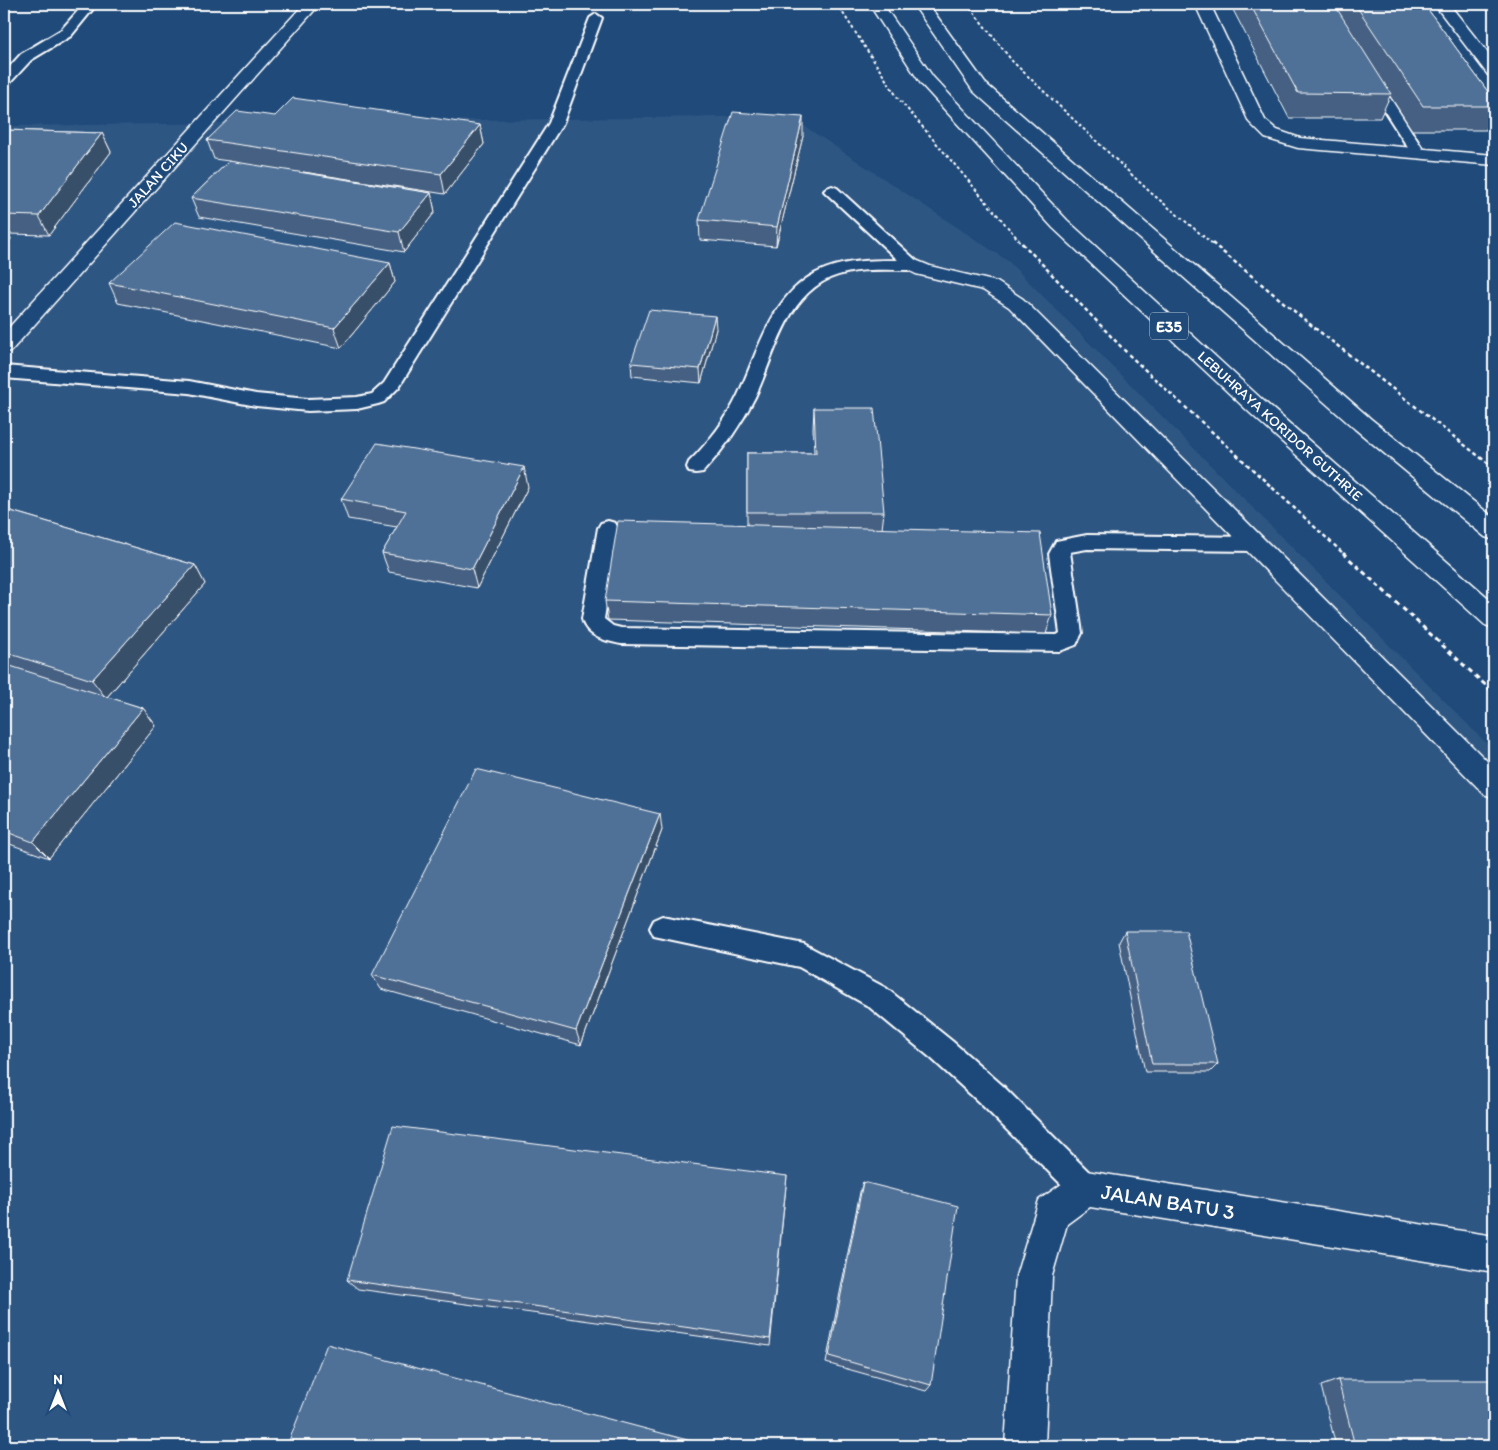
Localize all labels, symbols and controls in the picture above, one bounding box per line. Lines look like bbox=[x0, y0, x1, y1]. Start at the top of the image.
street label: JALAN CIKU bbox=[124, 139, 192, 211]
road number: E35 bbox=[1150, 312, 1188, 340]
street label: LEBUHRAYA KORIDOR GUTHRIE bbox=[1194, 347, 1366, 505]
street label: JALAN BATU 3 bbox=[1099, 1179, 1237, 1224]
north arrow bbox=[32, 1368, 82, 1418]
text: N bbox=[53, 1371, 63, 1388]

